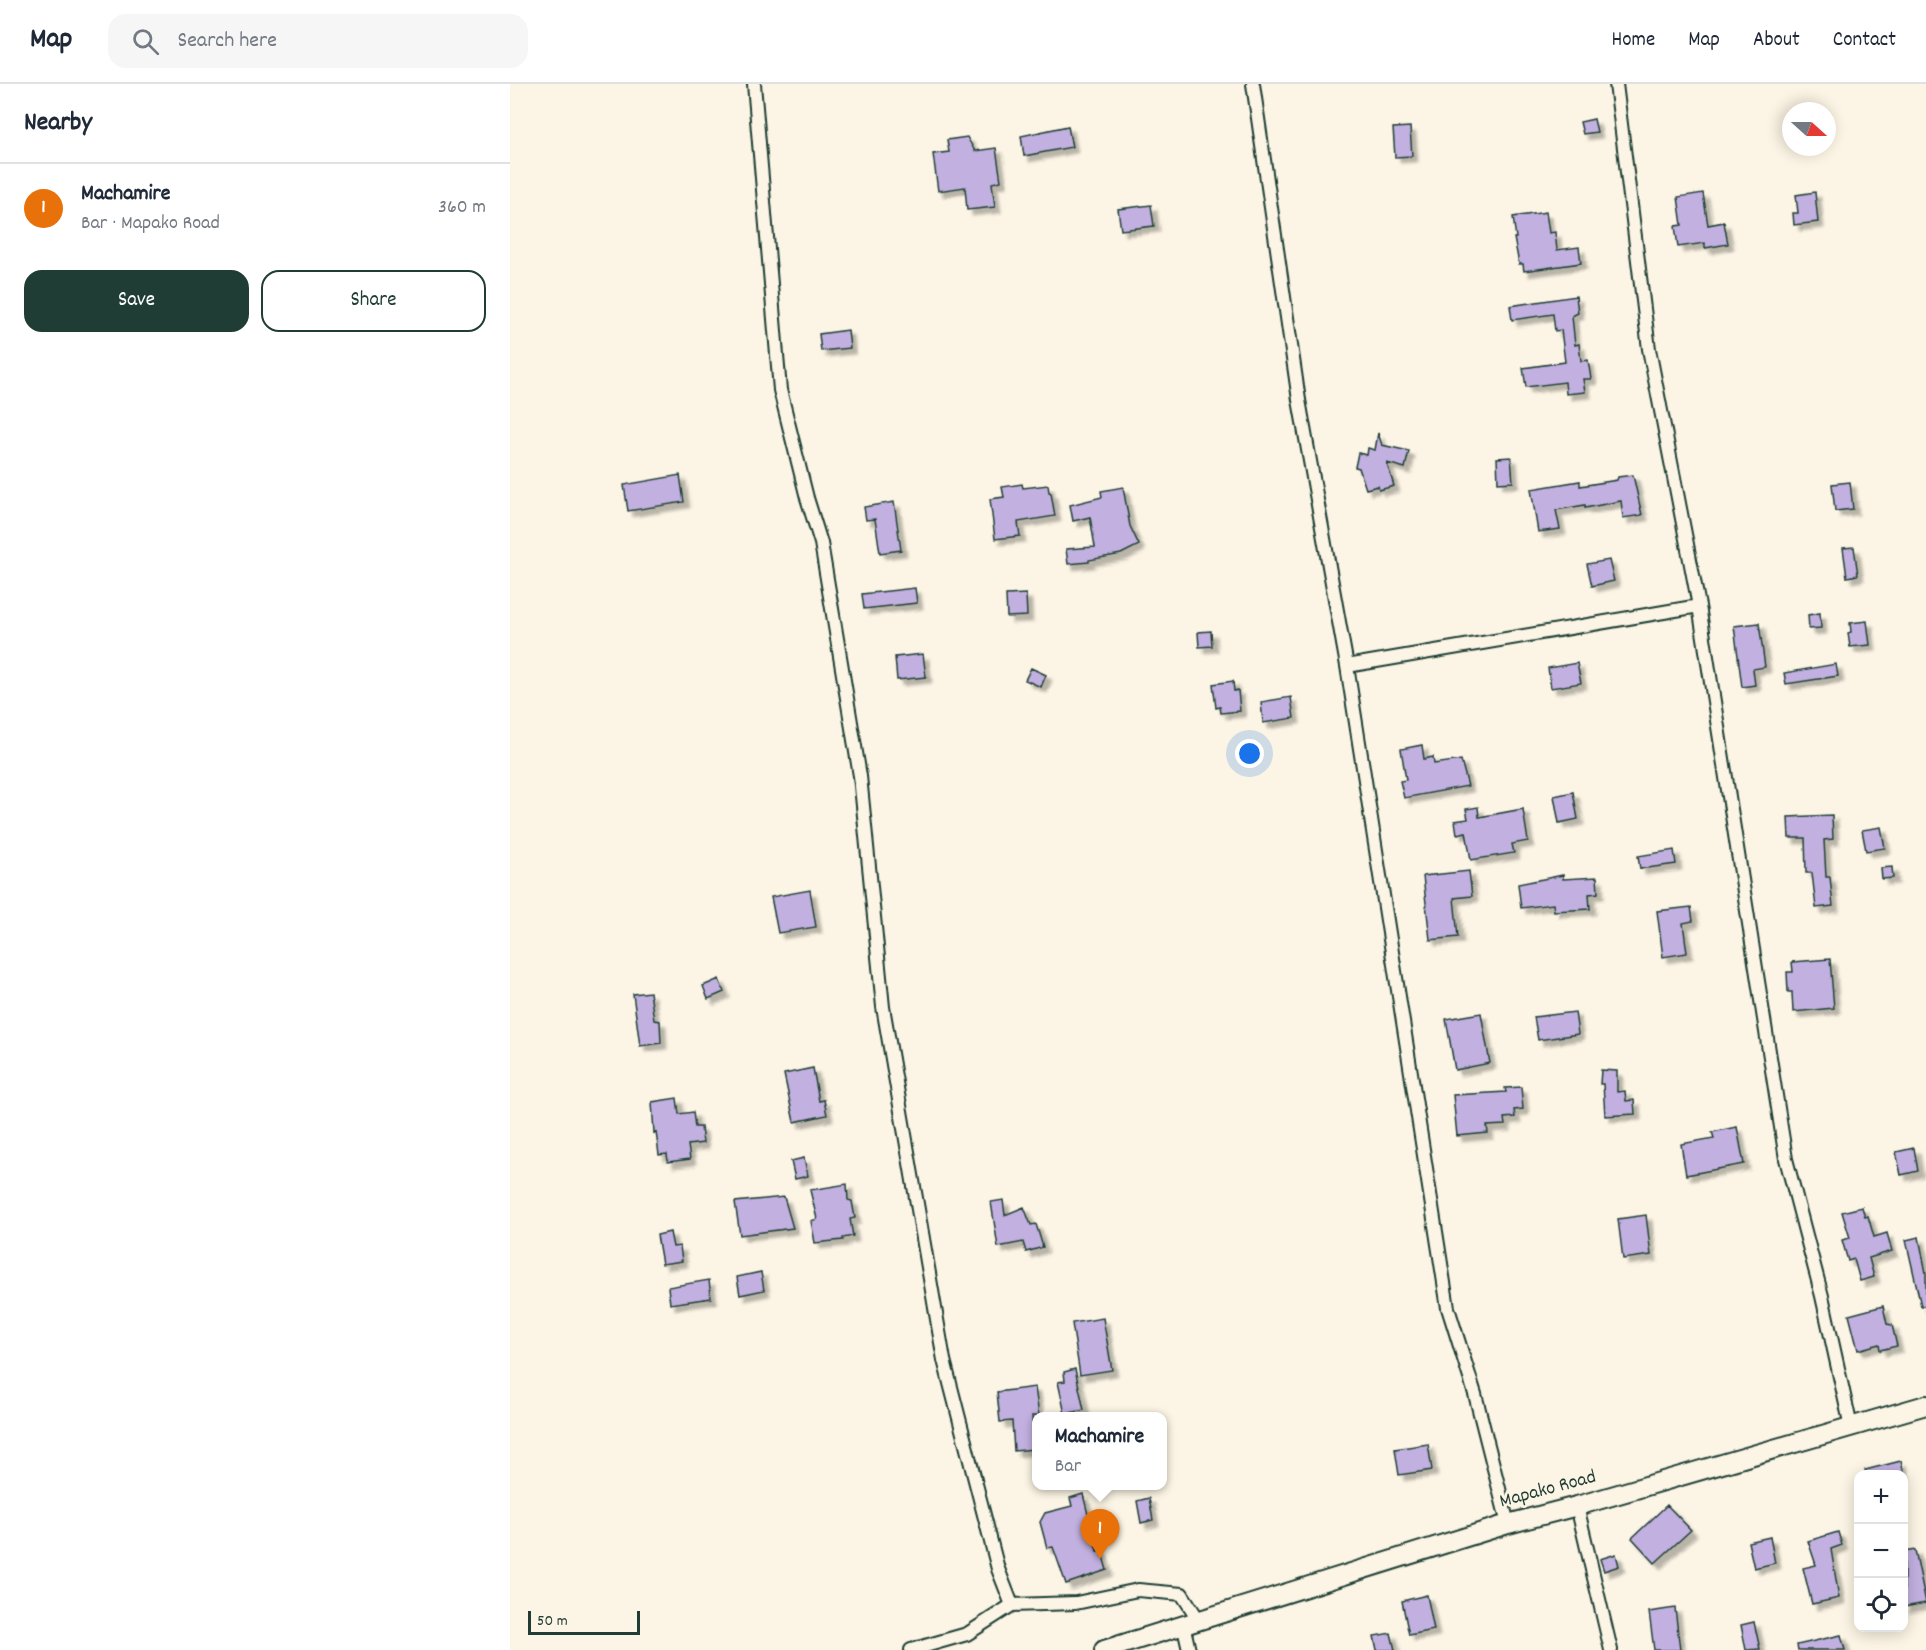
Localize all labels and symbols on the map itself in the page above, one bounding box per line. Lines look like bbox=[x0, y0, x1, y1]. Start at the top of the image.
north arrow bbox=[1782, 102, 1836, 156]
your location bbox=[1235, 739, 1264, 768]
street label: Mapako Road bbox=[1497, 1464, 1599, 1516]
pin: 1 bbox=[1080, 1510, 1120, 1559]
scale bar bbox=[528, 1608, 640, 1636]

